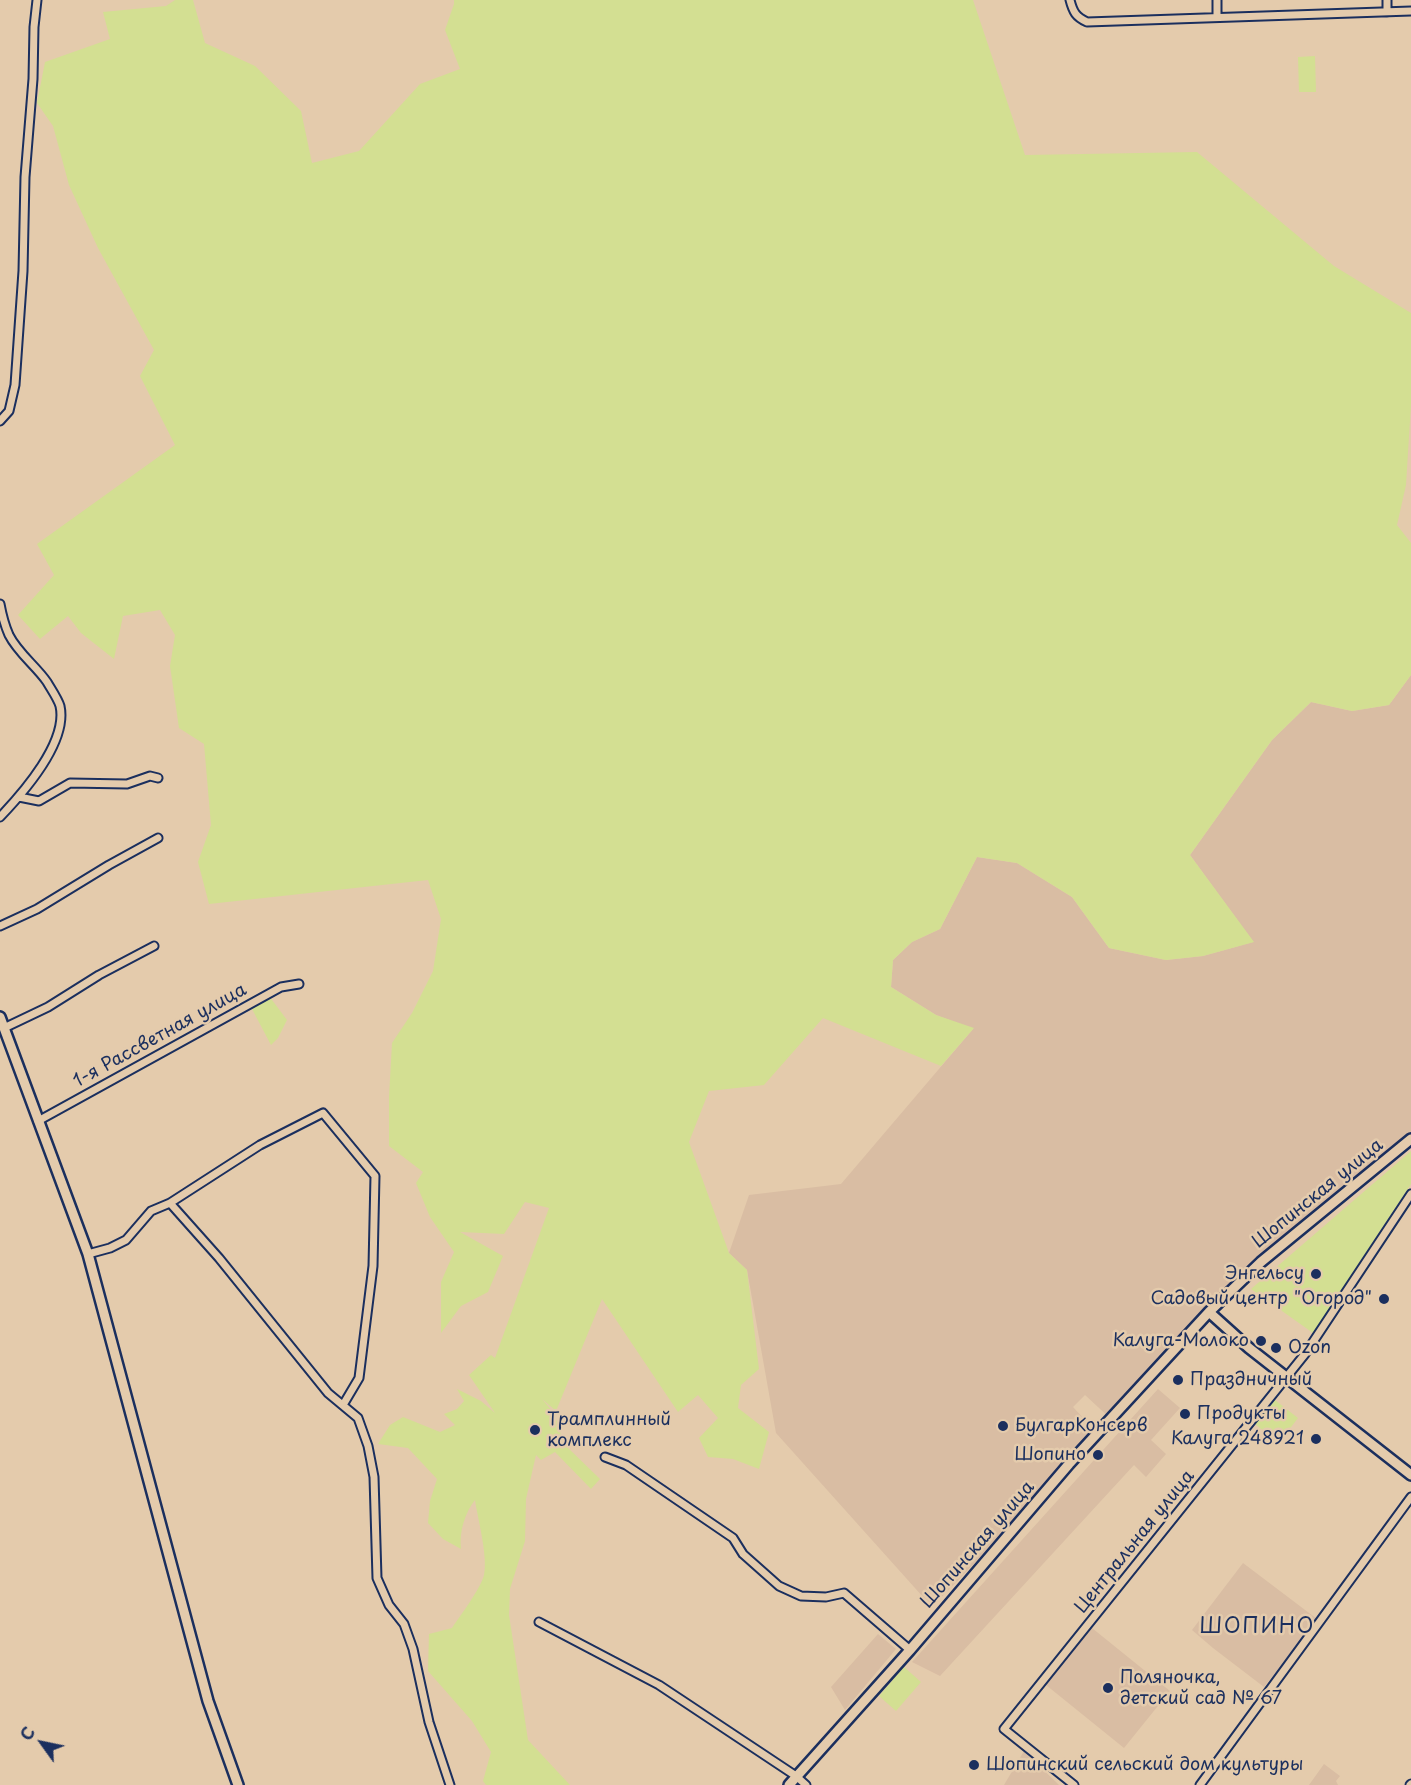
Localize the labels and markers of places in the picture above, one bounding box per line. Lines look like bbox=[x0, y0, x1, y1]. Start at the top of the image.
place label: Энгельсу bbox=[1225, 1263, 1304, 1285]
marker: Энгельсу bbox=[1309, 1267, 1323, 1281]
place label: Садовый центр "Огород" bbox=[1151, 1288, 1372, 1310]
marker: Садовый центр "Огород" bbox=[1377, 1292, 1391, 1306]
place label: Калуга-Молоко bbox=[1112, 1330, 1249, 1352]
marker: Калуга-Молоко bbox=[1254, 1334, 1268, 1348]
place label: Ozon bbox=[1288, 1337, 1331, 1359]
marker: Ozon bbox=[1269, 1341, 1283, 1355]
place label: Праздничный bbox=[1190, 1369, 1312, 1391]
marker: Праздничный bbox=[1171, 1373, 1185, 1387]
place label: Продукты bbox=[1197, 1403, 1286, 1425]
marker: Продукты bbox=[1178, 1407, 1192, 1421]
place label: Трамплинный комплекс bbox=[547, 1409, 671, 1452]
place label: БулгарКонсерв bbox=[1015, 1415, 1147, 1437]
marker: БулгарКонсерв bbox=[996, 1419, 1010, 1433]
marker: Трамплинный комплекс bbox=[528, 1423, 542, 1437]
place label: Калуга 248921 bbox=[1171, 1428, 1304, 1450]
marker: Калуга 248921 bbox=[1309, 1432, 1323, 1446]
place label: Шопино bbox=[1014, 1444, 1086, 1466]
marker: Шопино bbox=[1091, 1448, 1105, 1462]
place label: Поляночка, детский сад № 67 bbox=[1120, 1667, 1282, 1710]
marker: Поляночка, детский сад № 67 bbox=[1101, 1681, 1115, 1695]
place label: Шопинский сельский дом культуры bbox=[986, 1754, 1303, 1776]
marker: Шопинский сельский дом культуры bbox=[967, 1758, 981, 1772]

